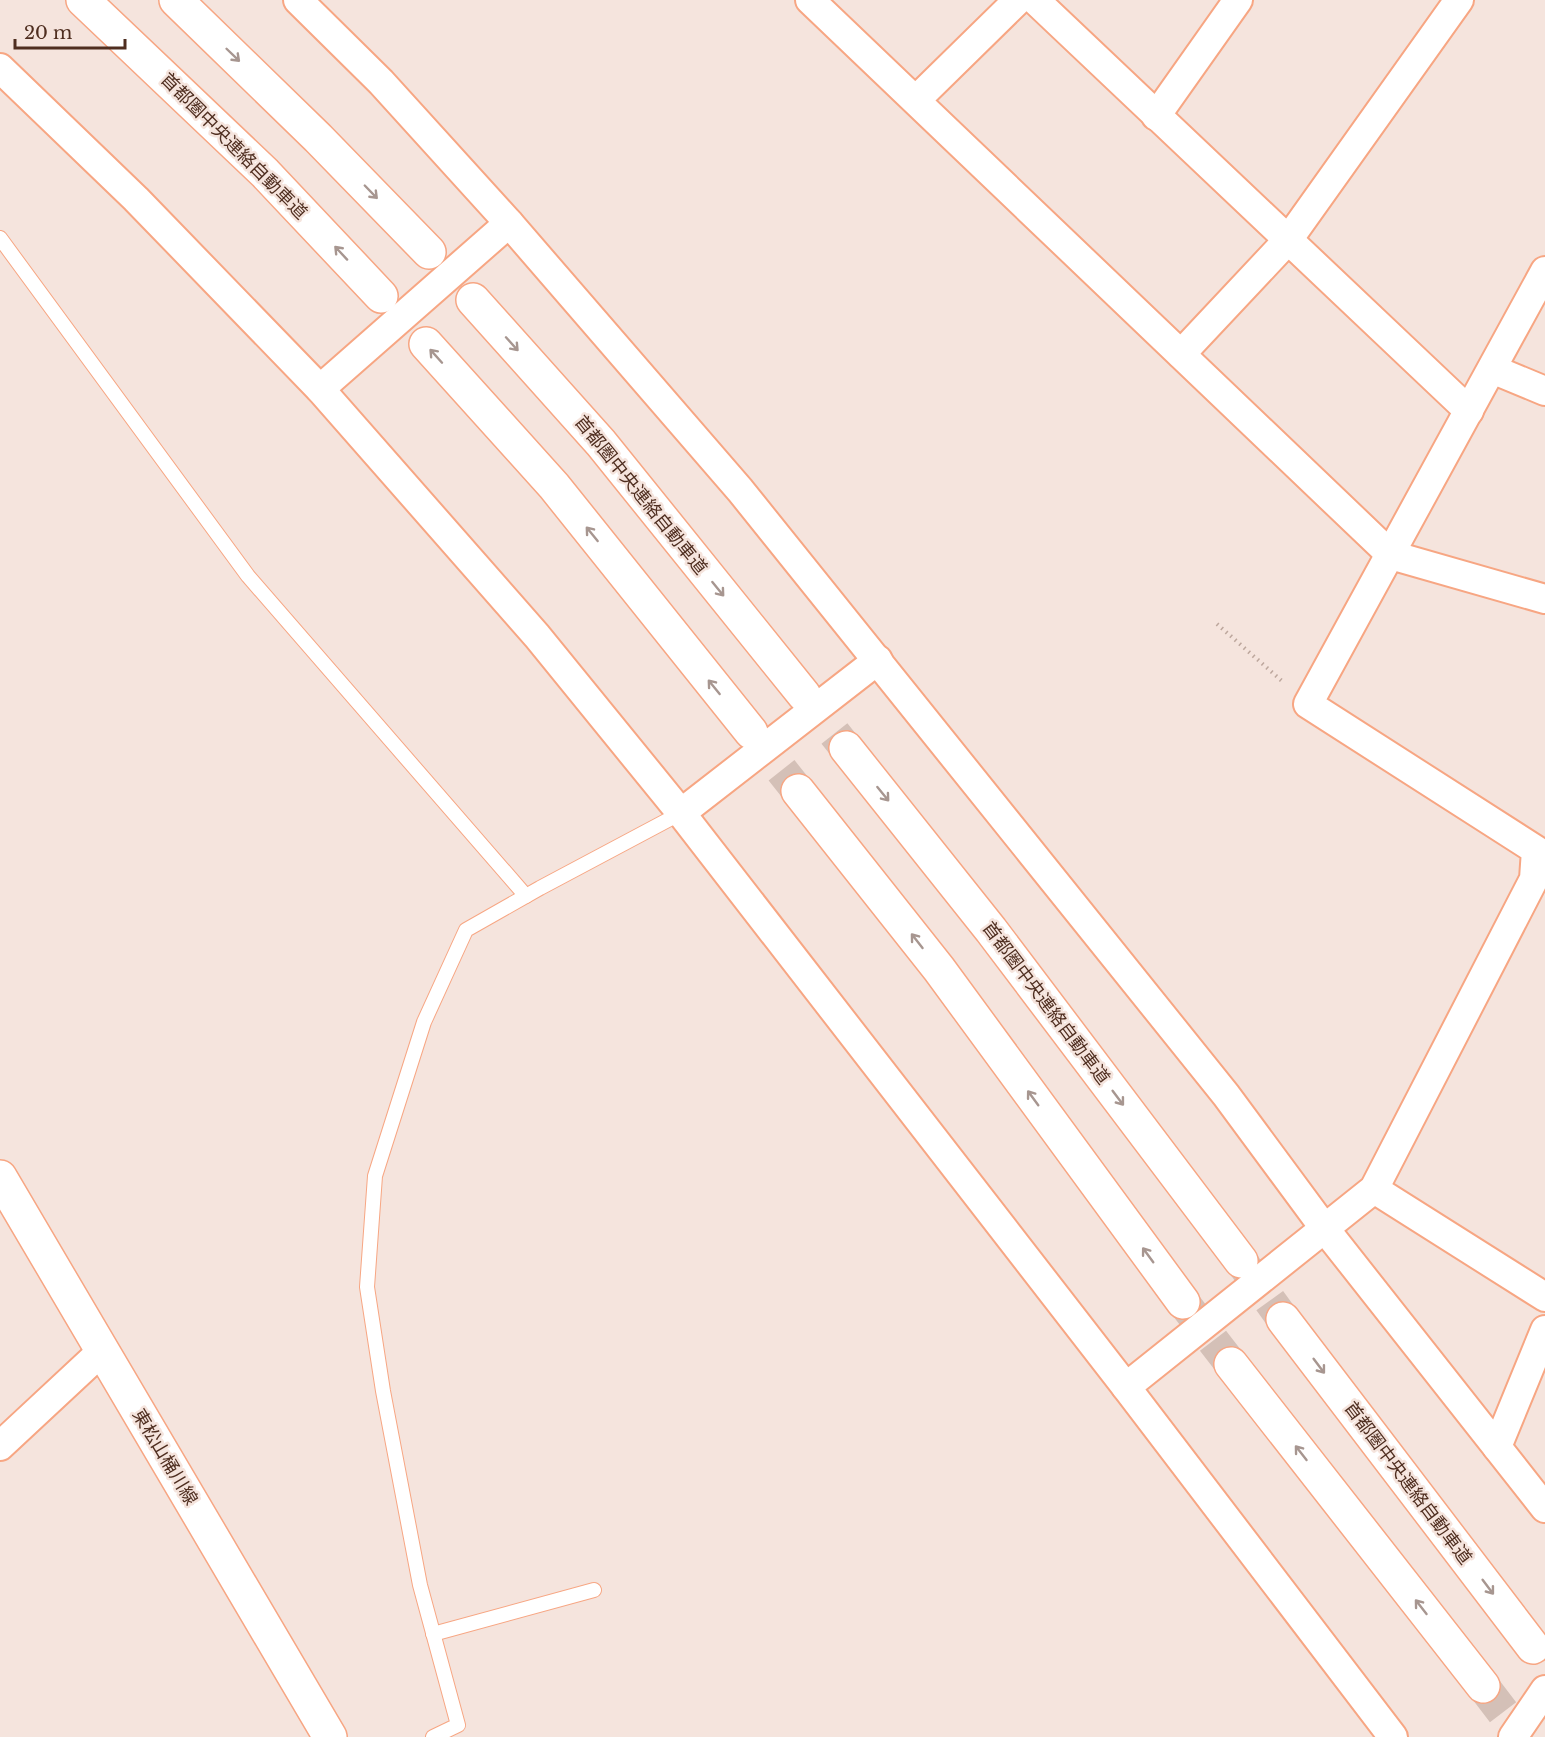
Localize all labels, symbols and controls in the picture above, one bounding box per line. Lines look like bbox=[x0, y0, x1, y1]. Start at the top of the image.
scale bar bbox=[15, 12, 124, 50]
text: 20 m bbox=[24, 22, 72, 44]
one-way arrow bbox=[225, 48, 240, 62]
street label: 首都圏中央連絡自動車道 bbox=[156, 68, 312, 224]
one-way arrow bbox=[364, 185, 379, 200]
one-way arrow bbox=[334, 246, 348, 261]
one-way arrow bbox=[505, 336, 519, 351]
one-way arrow bbox=[429, 349, 443, 364]
street label: 首都圏中央連絡自動車道 bbox=[570, 411, 712, 579]
one-way arrow bbox=[586, 526, 599, 542]
one-way arrow bbox=[712, 581, 725, 597]
one-way arrow bbox=[708, 679, 721, 695]
one-way arrow bbox=[876, 786, 889, 802]
street label: 首都圏中央連絡自動車道 bbox=[978, 917, 1114, 1089]
one-way arrow bbox=[910, 933, 923, 949]
one-way arrow bbox=[1111, 1089, 1124, 1105]
one-way arrow bbox=[1027, 1090, 1039, 1106]
one-way arrow bbox=[1142, 1247, 1154, 1263]
one-way arrow bbox=[1312, 1357, 1325, 1373]
street label: 首都圏中央連絡自動車道 bbox=[1340, 1397, 1476, 1569]
street label: 東松山桶川線 bbox=[128, 1405, 202, 1509]
one-way arrow bbox=[1295, 1445, 1308, 1461]
one-way arrow bbox=[1482, 1579, 1494, 1595]
one-way arrow bbox=[1415, 1599, 1427, 1615]

